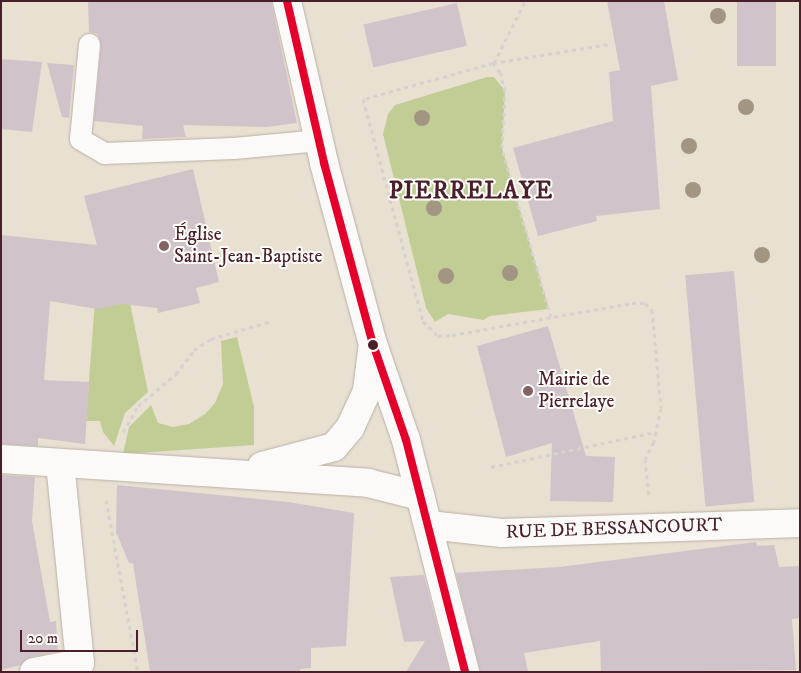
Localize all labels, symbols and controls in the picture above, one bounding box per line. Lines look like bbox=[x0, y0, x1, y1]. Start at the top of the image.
district label: PIERRELAYE bbox=[387, 178, 555, 206]
place label: Église Saint-Jean-Baptiste bbox=[174, 224, 322, 268]
marker: Église Saint-Jean-Baptiste bbox=[158, 240, 170, 252]
unlabelled marker bbox=[368, 340, 378, 350]
place label: Mairie de Pierrelaye bbox=[538, 369, 614, 413]
marker: Mairie de Pierrelaye bbox=[522, 385, 534, 397]
street label: RUE DE BESSANCOURT bbox=[505, 514, 723, 544]
scale bar bbox=[22, 620, 140, 652]
text: 20 m bbox=[28, 629, 58, 648]

